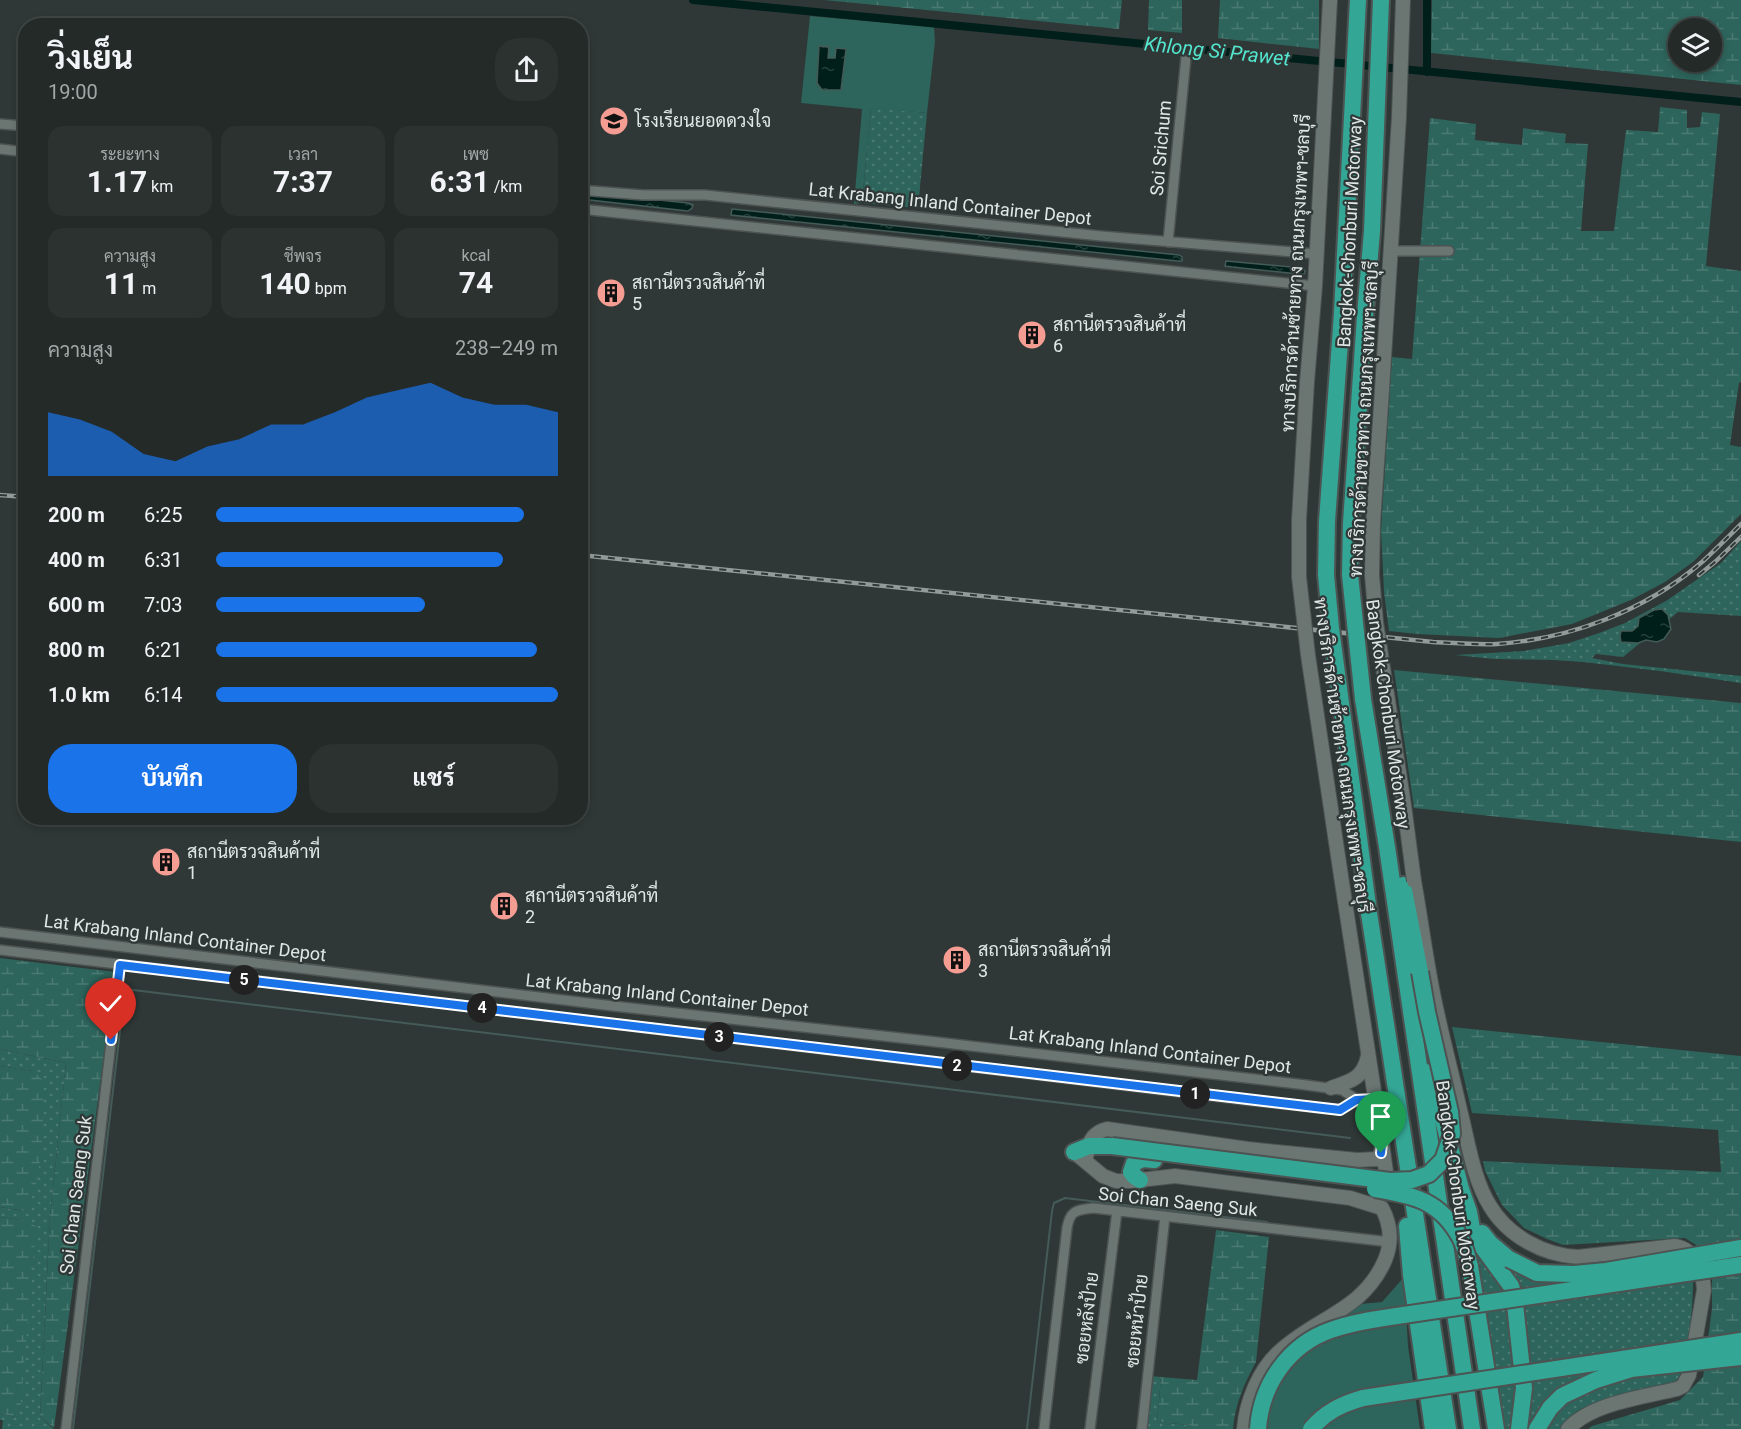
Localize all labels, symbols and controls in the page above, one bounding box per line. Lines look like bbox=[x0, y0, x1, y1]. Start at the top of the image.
map controls bbox=[1668, 18, 1722, 72]
button: layers bbox=[1668, 18, 1722, 72]
water label: Khlong Si Prawet bbox=[1143, 31, 1292, 71]
text: วิ่งเย็น bbox=[48, 38, 133, 77]
button: share bbox=[495, 38, 558, 101]
text: 19:00 bbox=[48, 80, 98, 104]
street label: Soi Srichum bbox=[1146, 99, 1175, 197]
school or university icon: โรงเรียนยอดดวงใจ bbox=[598, 105, 630, 137]
place label: โรงเรียนยอดดวงใจ bbox=[634, 108, 771, 131]
street label: ทางบริการด้านซ้ายทาง ถนนกรุงเทพฯ-ชลบุรี bbox=[1275, 113, 1316, 433]
street label: Bangkok-Chonburi Motorway bbox=[1333, 115, 1366, 348]
text: ระยะทาง bbox=[100, 145, 160, 164]
text: เวลา bbox=[288, 145, 318, 164]
text: เพซ bbox=[463, 145, 489, 164]
text: 1.17 bbox=[87, 164, 147, 199]
text: 7:37 bbox=[273, 164, 333, 199]
text: 6:31 bbox=[430, 164, 490, 199]
text: km bbox=[147, 177, 173, 196]
text: /km bbox=[490, 177, 522, 196]
street label: Lat Krabang Inland Container Depot bbox=[808, 178, 1093, 229]
text: kcal bbox=[462, 246, 490, 265]
text: ความสูง bbox=[104, 247, 156, 266]
text: ชีพจร bbox=[284, 247, 322, 266]
street label: ทางบริการด้านขวาทาง ถนนกรุงเทพฯ-ชลบุรี bbox=[1343, 260, 1384, 578]
text: 74 bbox=[459, 265, 493, 300]
text: 11 bbox=[104, 266, 138, 301]
text: 140 bbox=[259, 266, 311, 301]
place label: สถานีตรวจสินค้าที่ 5 bbox=[632, 267, 765, 314]
building icon: สถานีตรวจสินค้าที่ 5 bbox=[595, 277, 627, 309]
text: m bbox=[138, 279, 156, 298]
text: bpm bbox=[311, 279, 347, 298]
place label: สถานีตรวจสินค้าที่ 6 bbox=[1053, 309, 1186, 356]
building icon: สถานีตรวจสินค้าที่ 6 bbox=[1016, 319, 1048, 351]
text: 238–249 m bbox=[455, 336, 558, 360]
text: ความสูง bbox=[48, 338, 113, 362]
text: 200 m bbox=[48, 503, 105, 527]
text: 6:25 bbox=[144, 503, 183, 527]
text: 400 m bbox=[48, 548, 105, 572]
text: 6:31 bbox=[144, 548, 183, 572]
text: 600 m bbox=[48, 593, 105, 617]
text: 7:03 bbox=[144, 593, 183, 617]
street label: ทางบริการด้านซ้ายทาง ถนนกรุงเทพฯ-ชลบุรี bbox=[1308, 595, 1377, 915]
street label: Bangkok-Chonburi Motorway bbox=[1362, 598, 1415, 830]
text: 800 m bbox=[48, 638, 105, 662]
text: 6:21 bbox=[144, 638, 183, 662]
text: 1.0 km bbox=[48, 683, 110, 707]
text: 6:14 bbox=[144, 683, 183, 707]
button: บันทึก bbox=[48, 744, 297, 813]
button: แชร์ bbox=[309, 744, 558, 813]
place label: สถานีตรวจสินค้าที่ 1 bbox=[187, 836, 320, 883]
building icon: สถานีตรวจสินค้าที่ 1 bbox=[150, 846, 182, 878]
place label: สถานีตรวจสินค้าที่ 2 bbox=[525, 880, 658, 927]
building icon: สถานีตรวจสินค้าที่ 2 bbox=[488, 890, 520, 922]
street label: Lat Krabang Inland Container Depot bbox=[43, 910, 328, 965]
place label: สถานีตรวจสินค้าที่ 3 bbox=[978, 934, 1111, 981]
building icon: สถานีตรวจสินค้าที่ 3 bbox=[941, 944, 973, 976]
pin: 5 bbox=[229, 965, 259, 995]
street label: Lat Krabang Inland Container Depot bbox=[525, 969, 810, 1020]
text: 5 bbox=[239, 970, 249, 989]
pin bbox=[85, 978, 136, 1040]
icon: check bbox=[94, 987, 127, 1020]
pin: 4 bbox=[467, 993, 497, 1023]
text: 4 bbox=[477, 998, 487, 1017]
pin: 3 bbox=[704, 1022, 734, 1052]
street label: Lat Krabang Inland Container Depot bbox=[1008, 1022, 1293, 1077]
text: 3 bbox=[714, 1027, 724, 1046]
pin: 2 bbox=[942, 1051, 972, 1081]
text: 2 bbox=[952, 1056, 962, 1075]
pin: 1 bbox=[1180, 1079, 1210, 1109]
street label: Bangkok-Chonburi Motorway bbox=[1432, 1079, 1485, 1311]
text: 1 bbox=[1190, 1084, 1200, 1103]
pin bbox=[1355, 1091, 1406, 1153]
icon: arrive bbox=[1364, 1100, 1397, 1133]
street label: Soi Chan Saeng Suk bbox=[55, 1113, 96, 1276]
street label: Soi Chan Saeng Suk bbox=[1097, 1183, 1260, 1220]
street label: ซอยหลังป้าย bbox=[1070, 1271, 1103, 1365]
street label: ซอยหน้าป้าย bbox=[1120, 1273, 1152, 1369]

